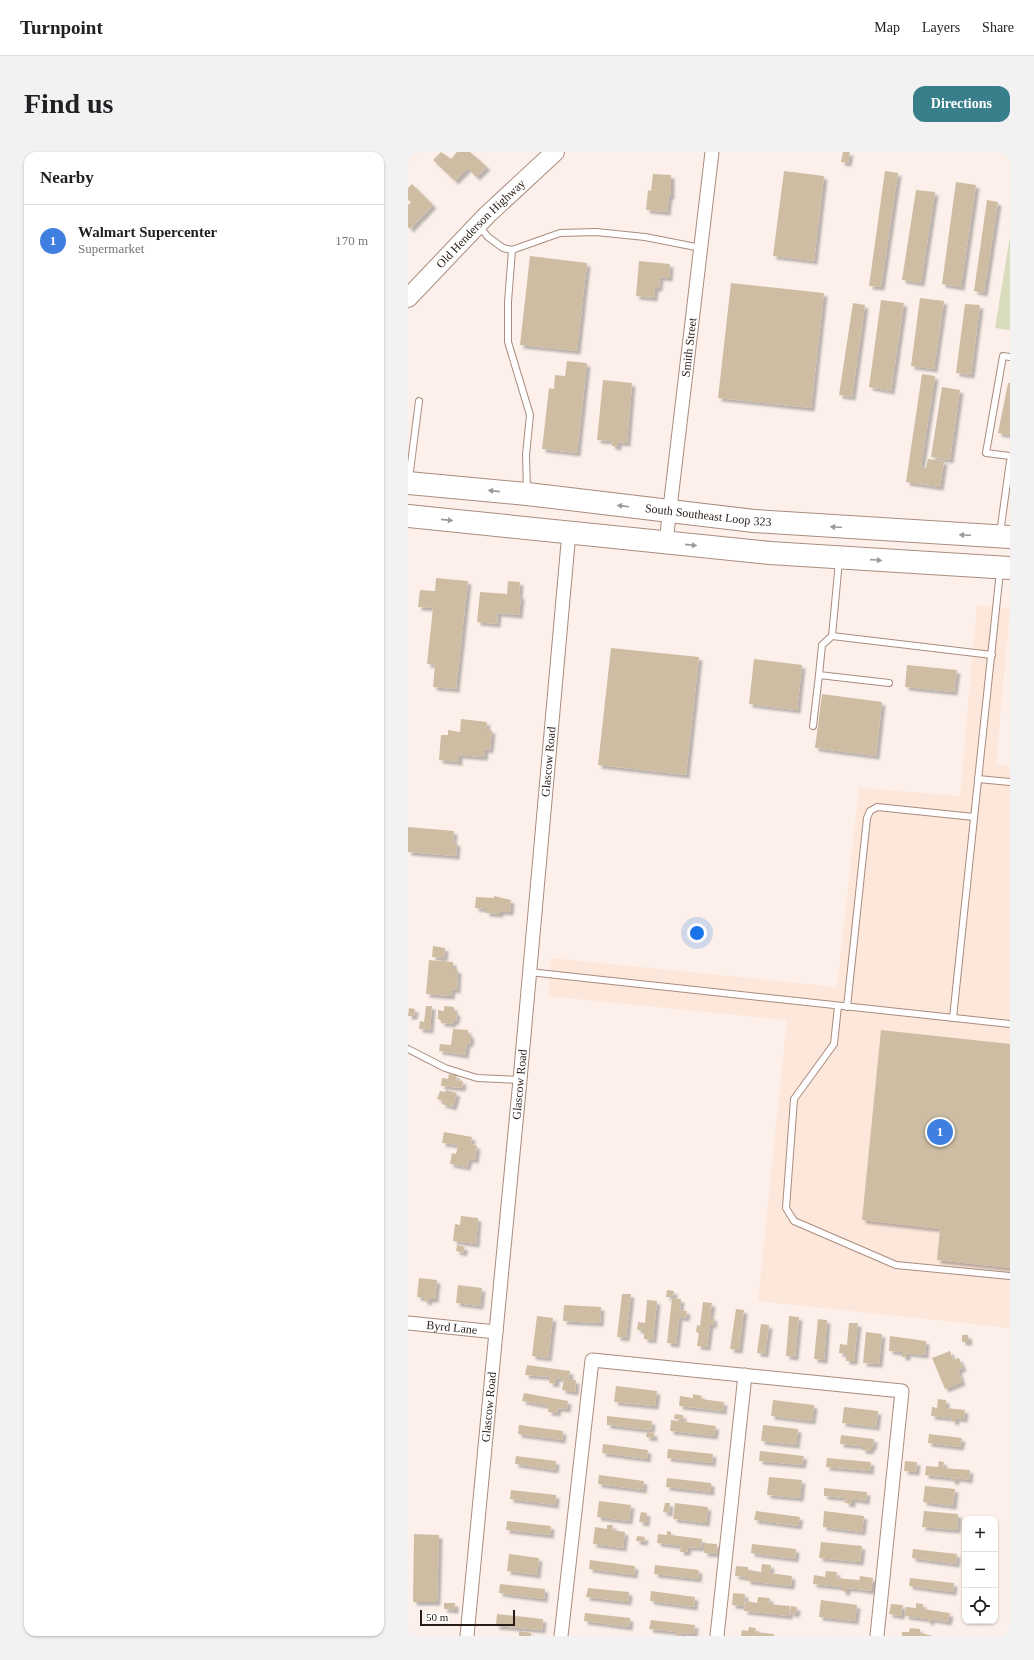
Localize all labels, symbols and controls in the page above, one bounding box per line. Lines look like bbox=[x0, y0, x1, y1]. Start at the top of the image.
text: Turnpoint bbox=[20, 17, 103, 38]
text: Map bbox=[874, 20, 900, 35]
text: Layers bbox=[922, 20, 960, 35]
text: Share bbox=[982, 20, 1014, 35]
button: Directions bbox=[913, 86, 1010, 122]
text: Find us bbox=[24, 88, 114, 119]
text: Nearby bbox=[40, 168, 94, 187]
street label: Old Henderson Highway bbox=[433, 176, 528, 271]
text: Walmart Supercenter bbox=[78, 224, 217, 240]
text: 1 bbox=[50, 233, 56, 248]
text: 170 m bbox=[335, 233, 368, 248]
text: Supermarket bbox=[78, 241, 144, 256]
street label: Smith Street bbox=[679, 316, 699, 378]
one-way arrow bbox=[488, 488, 500, 494]
street label: South Southeast Loop 323 bbox=[644, 501, 772, 529]
one-way arrow bbox=[617, 503, 629, 510]
one-way arrow bbox=[441, 517, 453, 523]
one-way arrow bbox=[830, 524, 842, 531]
one-way arrow bbox=[959, 531, 971, 538]
one-way arrow bbox=[685, 541, 697, 548]
one-way arrow bbox=[870, 556, 882, 563]
street label: Glascow Road bbox=[538, 726, 559, 797]
your location bbox=[687, 923, 707, 943]
street label: Glascow Road bbox=[509, 1049, 530, 1120]
pin: 1 bbox=[927, 1117, 953, 1147]
street label: Byrd Lane bbox=[426, 1318, 478, 1337]
street label: Glascow Road bbox=[479, 1371, 499, 1443]
map controls bbox=[962, 1516, 998, 1624]
button: + bbox=[962, 1516, 998, 1552]
button: − bbox=[962, 1552, 998, 1588]
button: locate bbox=[962, 1588, 998, 1624]
scale bar bbox=[420, 1608, 515, 1627]
text: 50 m bbox=[426, 1611, 448, 1623]

